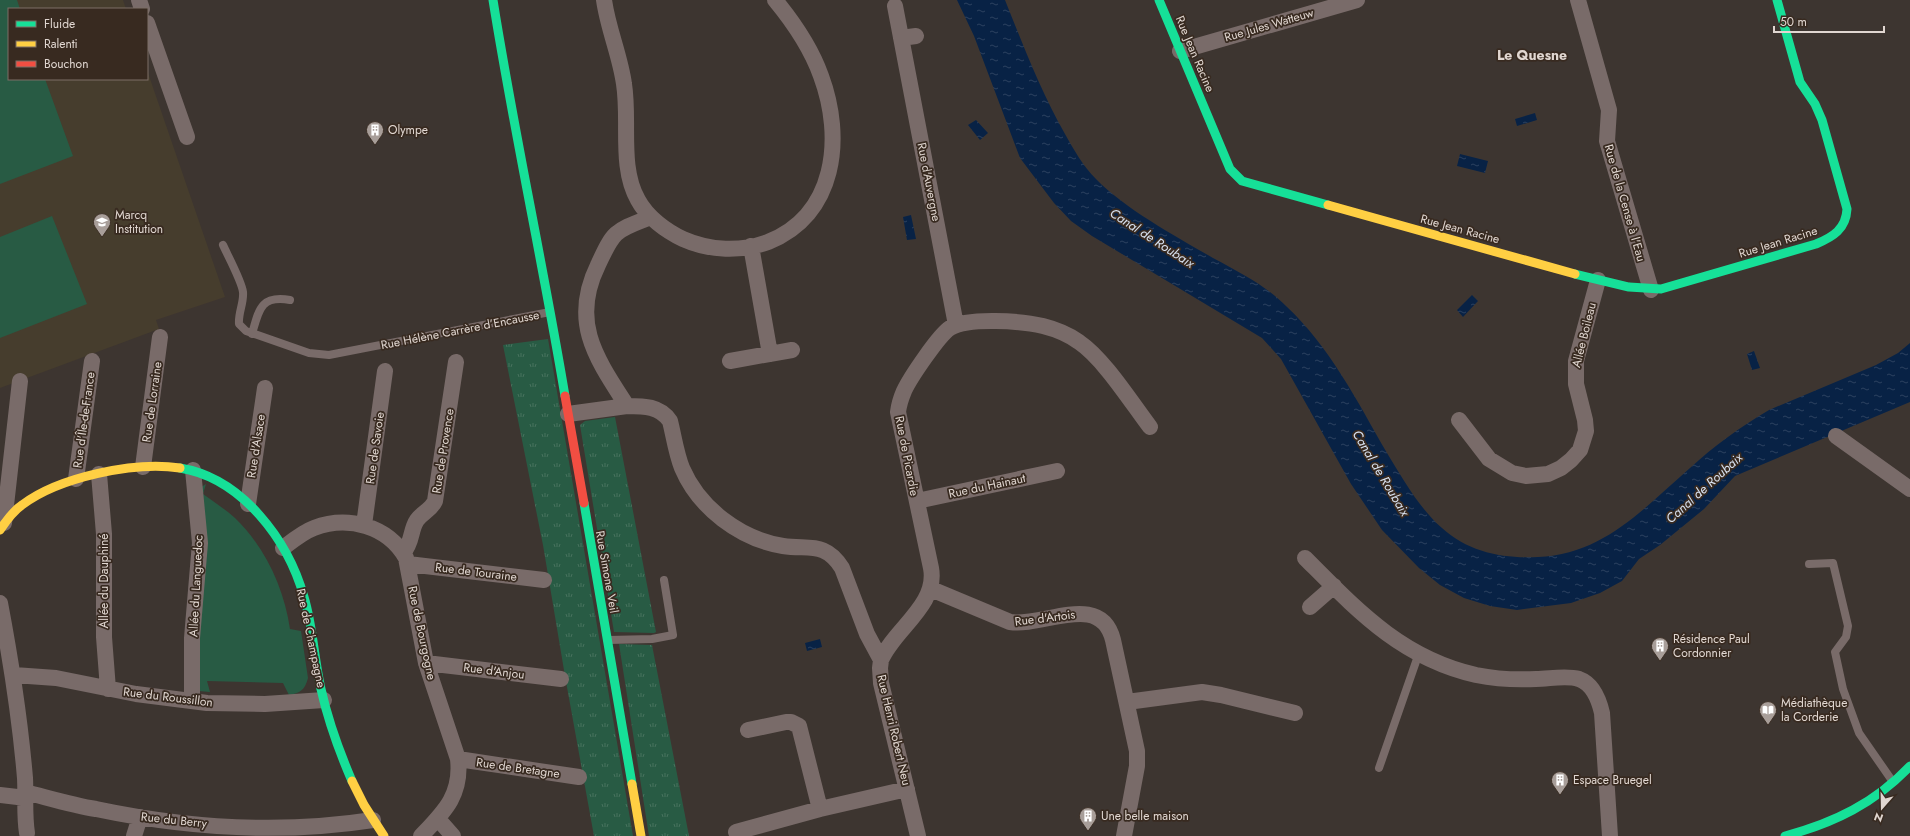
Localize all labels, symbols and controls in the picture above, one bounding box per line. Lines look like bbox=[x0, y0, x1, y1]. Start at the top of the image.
street label: Rue Jules Watteuw bbox=[1222, 3, 1317, 46]
legend bbox=[8, 8, 148, 80]
scale bar bbox=[1774, 8, 1884, 34]
street label: Rue Jean Racine bbox=[1171, 13, 1219, 95]
text: 50 m bbox=[1780, 13, 1807, 31]
text: Fluide bbox=[44, 15, 75, 33]
text: Ralenti bbox=[44, 35, 78, 53]
district label: Le Quesne bbox=[1497, 45, 1567, 65]
text: Bouchon bbox=[44, 55, 88, 73]
building icon: Olympe bbox=[365, 120, 385, 145]
place label: Olympe bbox=[388, 121, 428, 139]
street label: Rue d'Auvergne bbox=[913, 141, 945, 223]
street label: Rue de la Cense à l'Eau bbox=[1600, 142, 1650, 264]
water label: Canal de Roubaix bbox=[1106, 203, 1199, 273]
place label: Marcq Institution bbox=[115, 206, 163, 238]
street label: Rue Jean Racine bbox=[1418, 210, 1502, 248]
school or university icon: Marcq Institution bbox=[92, 212, 112, 237]
street label: Rue Jean Racine bbox=[1736, 221, 1820, 263]
street label: Allée Boileau bbox=[1567, 300, 1601, 370]
street label: Rue Hélène Carrère d’Encausse bbox=[379, 306, 541, 354]
street label: Rue de Lorraine bbox=[137, 361, 167, 443]
street label: Rue d'Île-de-France bbox=[68, 371, 100, 469]
street label: Rue de Provence bbox=[427, 407, 459, 495]
street label: Rue de Savoie bbox=[361, 411, 389, 485]
street label: Rue d'Alsace bbox=[242, 413, 270, 479]
street label: Rue de Picardie bbox=[890, 415, 924, 497]
water label: Canal de Roubaix bbox=[1348, 426, 1415, 520]
water label: Canal de Roubaix bbox=[1661, 448, 1747, 528]
street label: Rue du Hainaut bbox=[947, 469, 1027, 503]
street label: Rue Simone Veil bbox=[591, 529, 623, 615]
street label: Allée du Dauphiné bbox=[95, 533, 113, 629]
street label: Allée du Languedoc bbox=[184, 534, 208, 637]
street label: Rue de Touraine bbox=[434, 558, 518, 586]
street label: Rue de Bourgogne bbox=[403, 584, 441, 682]
street label: Rue de Champagne bbox=[292, 587, 330, 689]
street label: Rue d'Artois bbox=[1014, 605, 1076, 631]
place label: Résidence Paul Cordonnier bbox=[1673, 630, 1750, 662]
building icon: Résidence Paul Cordonnier bbox=[1650, 636, 1670, 661]
street label: Rue d'Anjou bbox=[462, 658, 526, 684]
street label: Rue Henri Robert Neu bbox=[872, 673, 916, 787]
street label: Rue du Roussillon bbox=[122, 683, 214, 711]
place label: Médiathèque la Corderie bbox=[1781, 694, 1847, 726]
library icon: Médiathèque la Corderie bbox=[1758, 700, 1778, 725]
street label: Rue de Bretagne bbox=[475, 753, 561, 783]
building icon: Espace Bruegel bbox=[1550, 770, 1570, 795]
place label: Espace Bruegel bbox=[1573, 771, 1652, 789]
north arrow bbox=[1862, 788, 1902, 828]
building icon: Une belle maison bbox=[1078, 806, 1098, 831]
place label: Une belle maison bbox=[1101, 807, 1189, 825]
street label: Rue du Berry bbox=[140, 808, 209, 832]
text: N bbox=[1872, 808, 1885, 826]

